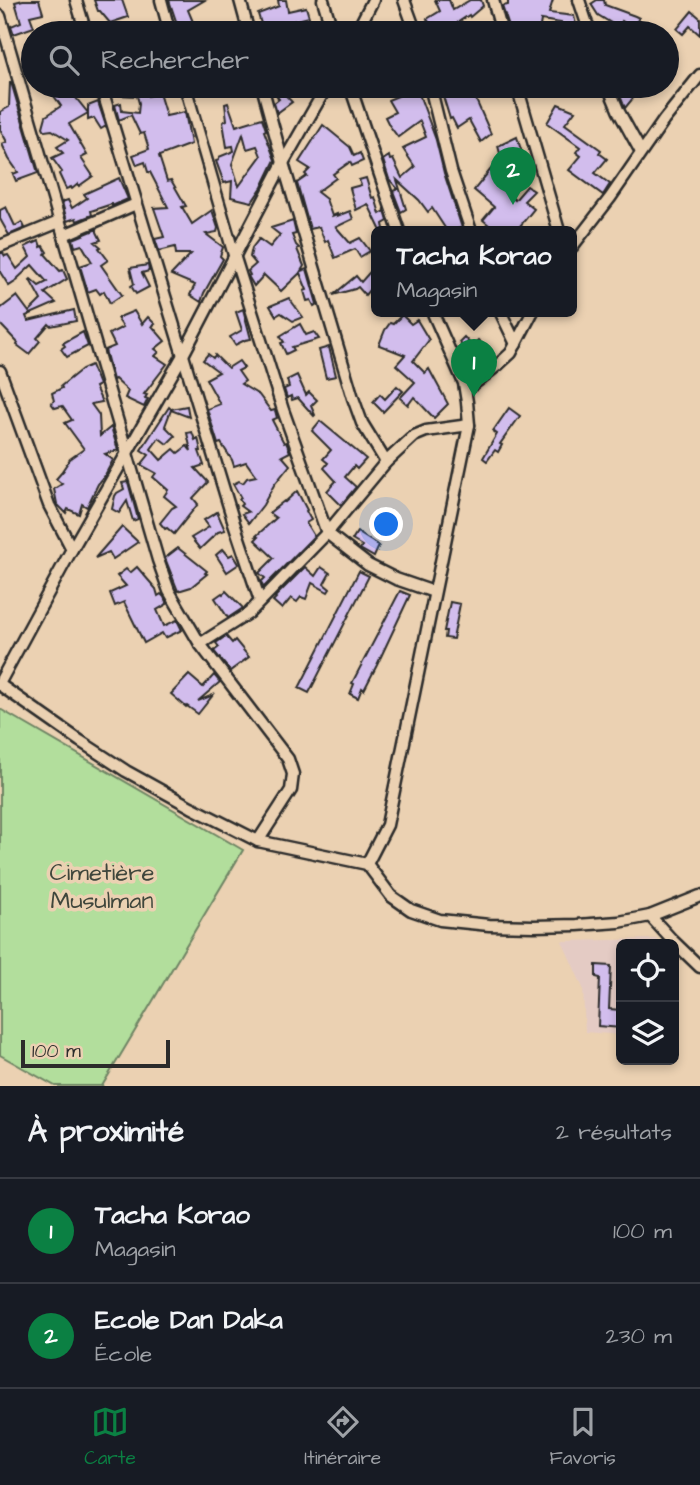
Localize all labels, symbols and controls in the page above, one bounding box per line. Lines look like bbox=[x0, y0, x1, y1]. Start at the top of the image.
search box bbox=[21, 21, 679, 98]
icon: search bbox=[45, 41, 83, 79]
text: Rechercher bbox=[101, 42, 249, 78]
pin: 2 bbox=[490, 147, 536, 205]
popup bbox=[371, 226, 577, 317]
text: Tacha Korao bbox=[397, 238, 551, 274]
text: Magasin bbox=[397, 274, 477, 306]
pin: 1 bbox=[451, 339, 497, 397]
your location bbox=[369, 507, 403, 541]
park label: Cimetière Musulman bbox=[50, 856, 154, 918]
map controls bbox=[616, 939, 679, 1065]
button: locate bbox=[616, 939, 679, 1002]
button: layers bbox=[616, 1002, 679, 1065]
scale bar bbox=[21, 1037, 170, 1069]
text: 100 m bbox=[32, 1038, 81, 1065]
text: À proximité bbox=[28, 1111, 184, 1153]
text: 2 résultats bbox=[556, 1116, 672, 1148]
text: Tacha Korao bbox=[95, 1197, 250, 1233]
text: 1 bbox=[50, 1215, 52, 1247]
text: 100 m bbox=[613, 1215, 672, 1247]
text: Magasin bbox=[95, 1233, 176, 1265]
text: Ecole Dan Daka bbox=[95, 1302, 283, 1338]
text: 2 bbox=[44, 1320, 58, 1352]
text: 230 m bbox=[606, 1320, 672, 1352]
text: École bbox=[95, 1338, 152, 1370]
tab: Carte bbox=[84, 1403, 136, 1472]
tab: Itinéraire bbox=[304, 1403, 381, 1472]
tab: Favoris bbox=[550, 1403, 616, 1472]

